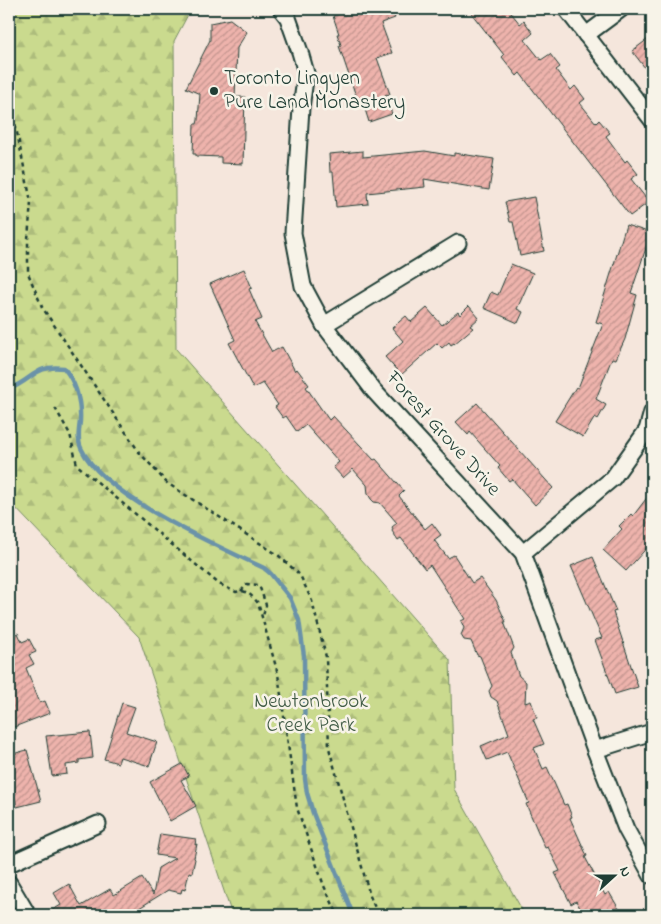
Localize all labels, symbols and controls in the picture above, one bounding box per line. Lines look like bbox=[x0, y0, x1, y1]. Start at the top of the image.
place label: Toronto Lingyen Pure Land Monastery bbox=[224, 64, 405, 120]
marker: Toronto Lingyen Pure Land Monastery bbox=[208, 85, 220, 97]
street label: Forest Grove Drive bbox=[378, 364, 508, 504]
park label: Newtonbrook Creek Park bbox=[254, 687, 369, 741]
north arrow bbox=[588, 852, 638, 902]
text: N bbox=[613, 864, 636, 880]

